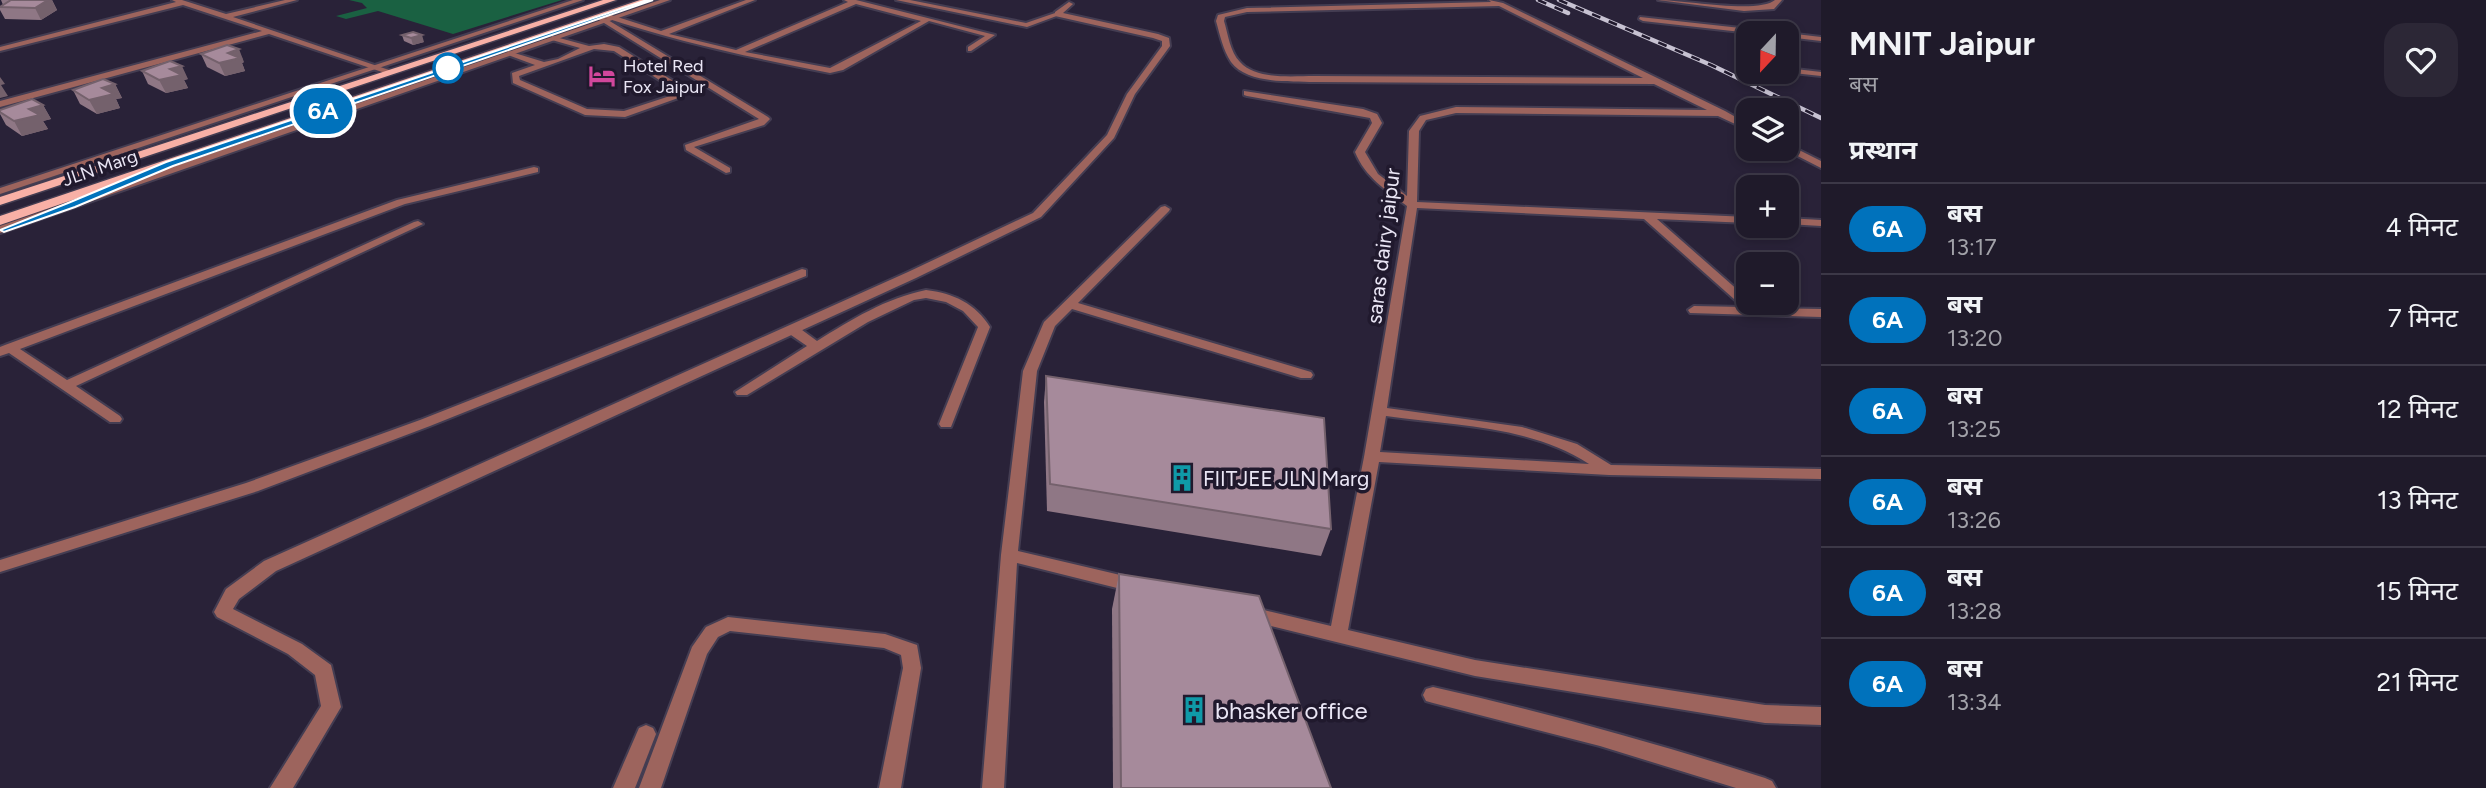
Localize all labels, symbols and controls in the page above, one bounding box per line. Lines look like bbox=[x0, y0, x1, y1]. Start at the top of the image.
north arrow bbox=[1736, 21, 1799, 84]
map controls bbox=[1736, 21, 1799, 315]
button: heart bbox=[2384, 23, 2458, 97]
text: MNIT Jaipur bbox=[1849, 24, 2035, 63]
unlabelled marker bbox=[433, 53, 463, 83]
place label: Hotel Red Fox Jaipur bbox=[623, 55, 705, 98]
hotel icon: Hotel Red Fox Jaipur bbox=[587, 61, 617, 91]
text: बस bbox=[1849, 70, 1878, 98]
line badge: 6A bbox=[292, 88, 354, 134]
text: 6A bbox=[307, 96, 339, 125]
button: layers bbox=[1736, 98, 1799, 161]
text: प्रस्थान bbox=[1849, 134, 1917, 166]
street label: JLN Marg bbox=[60, 145, 140, 191]
street label: saras dairy jaipur bbox=[1361, 167, 1405, 325]
button: + bbox=[1736, 175, 1799, 238]
text: बस bbox=[1947, 197, 1982, 229]
text: 4 मिनट bbox=[2386, 211, 2458, 243]
text: 6A bbox=[1872, 214, 1903, 243]
text: 13:17 bbox=[1947, 233, 1997, 261]
button: − bbox=[1736, 252, 1799, 315]
text: बस bbox=[1947, 288, 1982, 320]
text: 7 मिनट bbox=[2388, 302, 2458, 334]
text: 6A bbox=[1872, 305, 1903, 334]
text: 13:20 bbox=[1947, 324, 2002, 352]
text: बस bbox=[1947, 379, 1982, 411]
text: 12 मिनट bbox=[2376, 393, 2458, 425]
text: 6A bbox=[1872, 396, 1903, 425]
text: 13:25 bbox=[1947, 415, 2001, 443]
building icon: FIITJEE JLN Marg bbox=[1167, 463, 1197, 493]
place label: FIITJEE JLN Marg bbox=[1203, 466, 1369, 491]
text: बस bbox=[1947, 470, 1982, 502]
text: 13 मिनट bbox=[2377, 484, 2458, 516]
text: 6A bbox=[1872, 487, 1903, 516]
text: 13:26 bbox=[1947, 506, 2001, 534]
text: बस bbox=[1947, 561, 1982, 593]
text: 15 मिनट bbox=[2376, 575, 2458, 607]
text: 6A bbox=[1872, 578, 1903, 607]
text: 13:28 bbox=[1947, 597, 2002, 625]
text: बस bbox=[1947, 652, 1982, 684]
text: 21 मिनट bbox=[2376, 666, 2458, 698]
text: 6A bbox=[1872, 669, 1903, 698]
text: 13:34 bbox=[1947, 688, 2002, 716]
building icon: bhasker office bbox=[1179, 695, 1209, 725]
place label: bhasker office bbox=[1215, 696, 1368, 725]

